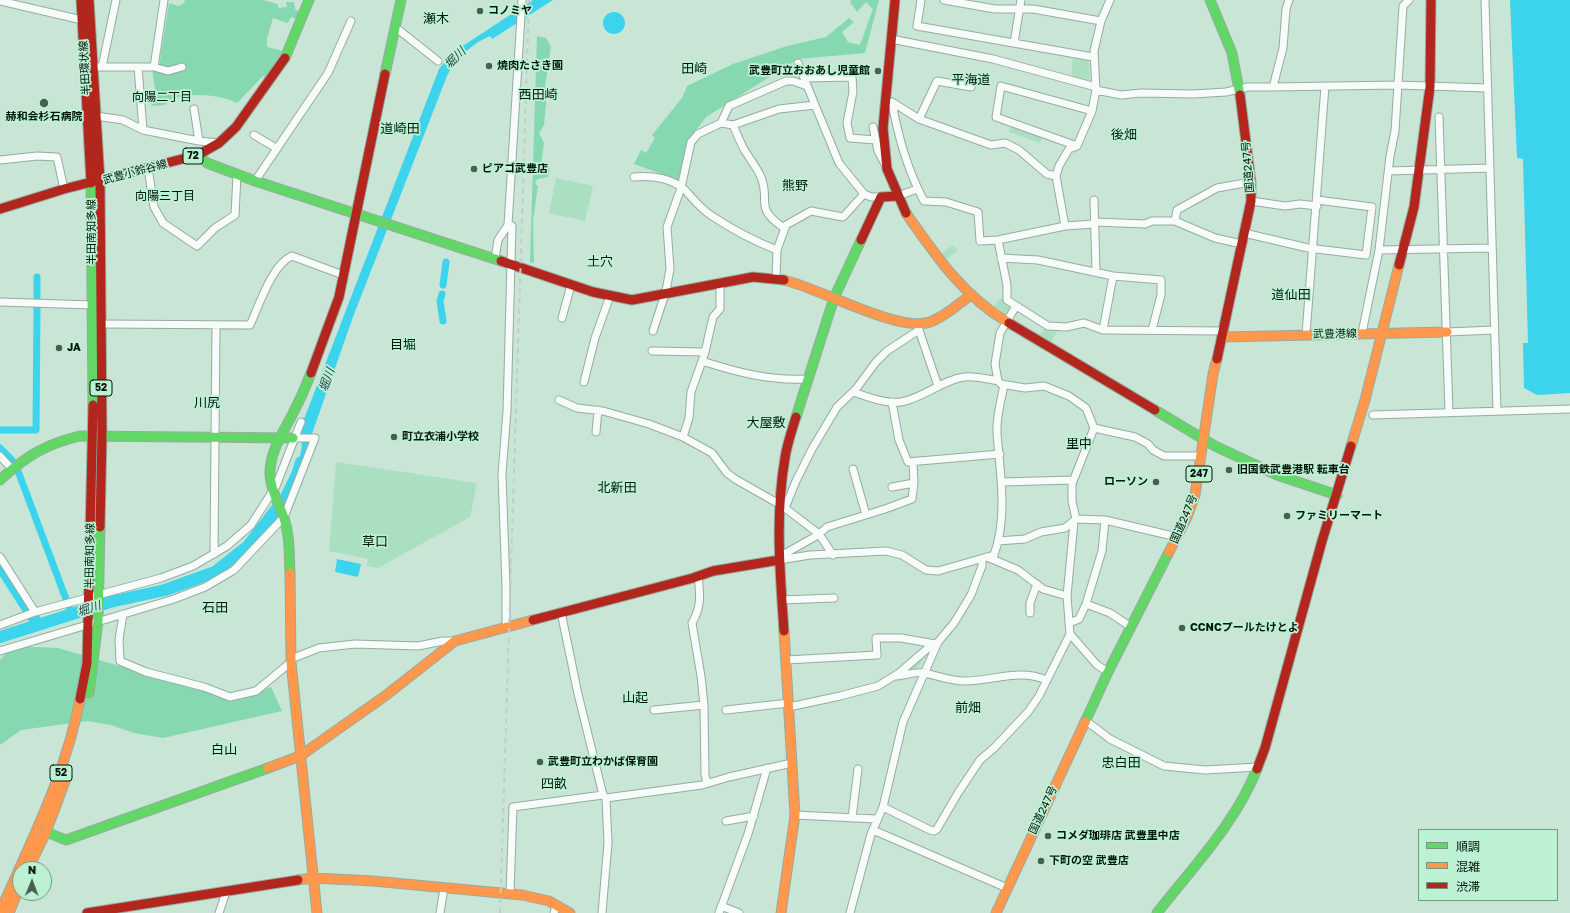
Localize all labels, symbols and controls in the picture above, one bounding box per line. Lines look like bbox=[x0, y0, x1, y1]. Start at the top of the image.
place label: コノミヤ bbox=[488, 4, 532, 18]
marker: コノミヤ bbox=[475, 6, 485, 16]
district label: 瀬木 bbox=[423, 11, 449, 27]
street label: 半田環状線 bbox=[77, 40, 93, 96]
water label: 堀川 bbox=[441, 44, 469, 72]
place label: 焼肉たさき園 bbox=[497, 59, 563, 73]
marker: 焼肉たさき園 bbox=[484, 61, 494, 71]
district label: 田崎 bbox=[681, 61, 707, 77]
place label: 武豊町立おおあし児童館 bbox=[749, 64, 870, 78]
marker: 武豊町立おおあし児童館 bbox=[873, 66, 883, 76]
district label: 平海道 bbox=[952, 72, 990, 88]
district label: 西田崎 bbox=[519, 87, 557, 103]
district label: 向陽二丁目 bbox=[132, 90, 192, 104]
marker: 赫和会杉石病院 bbox=[38, 97, 50, 109]
place label: 赫和会杉石病院 bbox=[6, 110, 82, 124]
district label: 道崎田 bbox=[381, 121, 419, 137]
district label: 後畑 bbox=[1111, 127, 1137, 143]
street label: 国道247号 bbox=[1239, 141, 1257, 193]
road number: 72 bbox=[183, 148, 203, 164]
street label: 武豊小鈴谷線 bbox=[101, 157, 169, 187]
place label: ピアゴ武豊店 bbox=[482, 162, 548, 176]
marker: ピアゴ武豊店 bbox=[469, 164, 479, 174]
district label: 熊野 bbox=[782, 178, 808, 194]
district label: 向陽三丁目 bbox=[135, 189, 195, 203]
street label: 半田南知多線 bbox=[85, 199, 99, 265]
district label: 土穴 bbox=[587, 254, 613, 270]
district label: 道仙田 bbox=[1272, 287, 1310, 303]
street label: 武豊港線 bbox=[1313, 327, 1357, 341]
district label: 目堀 bbox=[390, 337, 416, 353]
place label: JA bbox=[67, 341, 81, 355]
marker: JA bbox=[54, 343, 64, 353]
water label: 堀川 bbox=[316, 366, 338, 394]
road number: 52 bbox=[90, 380, 112, 396]
district label: 川尻 bbox=[194, 395, 220, 411]
district label: 大屋敷 bbox=[747, 415, 785, 431]
place label: 町立衣浦小学校 bbox=[402, 430, 479, 444]
marker: 町立衣浦小学校 bbox=[389, 432, 399, 442]
district label: 里中 bbox=[1066, 436, 1092, 452]
place label: 旧国鉄武豊港駅 転車台 bbox=[1237, 463, 1350, 477]
marker: 旧国鉄武豊港駅 転車台 bbox=[1224, 465, 1234, 475]
road number: 247 bbox=[1186, 466, 1212, 482]
place label: ローソン bbox=[1104, 475, 1148, 489]
marker: ローソン bbox=[1151, 477, 1161, 487]
district label: 北新田 bbox=[598, 480, 636, 496]
street label: 国道247号 bbox=[1168, 493, 1200, 545]
place label: ファミリーマート bbox=[1295, 509, 1383, 523]
marker: ファミリーマート bbox=[1282, 511, 1292, 521]
street label: 半田南知多線 bbox=[83, 523, 97, 589]
district label: 草口 bbox=[362, 534, 388, 550]
water label: 堀川 bbox=[75, 598, 103, 620]
district label: 石田 bbox=[202, 600, 228, 616]
place label: CCNCプールたけとよ bbox=[1190, 621, 1299, 635]
marker: CCNCプールたけとよ bbox=[1177, 623, 1187, 633]
district label: 山起 bbox=[622, 690, 648, 706]
district label: 前畑 bbox=[955, 700, 981, 716]
district label: 白山 bbox=[211, 742, 237, 758]
place label: 武豊町立わかば保育園 bbox=[548, 755, 658, 769]
district label: 忠白田 bbox=[1102, 755, 1140, 771]
marker: 武豊町立わかば保育園 bbox=[535, 757, 545, 767]
road number: 52 bbox=[50, 765, 72, 781]
district label: 四畝 bbox=[541, 776, 567, 792]
street label: 国道247号 bbox=[1026, 784, 1060, 836]
place label: コメダ珈琲店 武豊里中店 bbox=[1056, 829, 1180, 843]
legend bbox=[1418, 829, 1558, 901]
marker: コメダ珈琲店 武豊里中店 bbox=[1043, 831, 1053, 841]
text: 順調 bbox=[1456, 839, 1480, 854]
place label: 下町の空 武豊店 bbox=[1049, 854, 1129, 868]
marker: 下町の空 武豊店 bbox=[1036, 856, 1046, 866]
text: 混雑 bbox=[1456, 859, 1480, 874]
north arrow bbox=[12, 861, 52, 901]
text: N bbox=[28, 863, 37, 876]
text: 渋滞 bbox=[1456, 879, 1480, 894]

